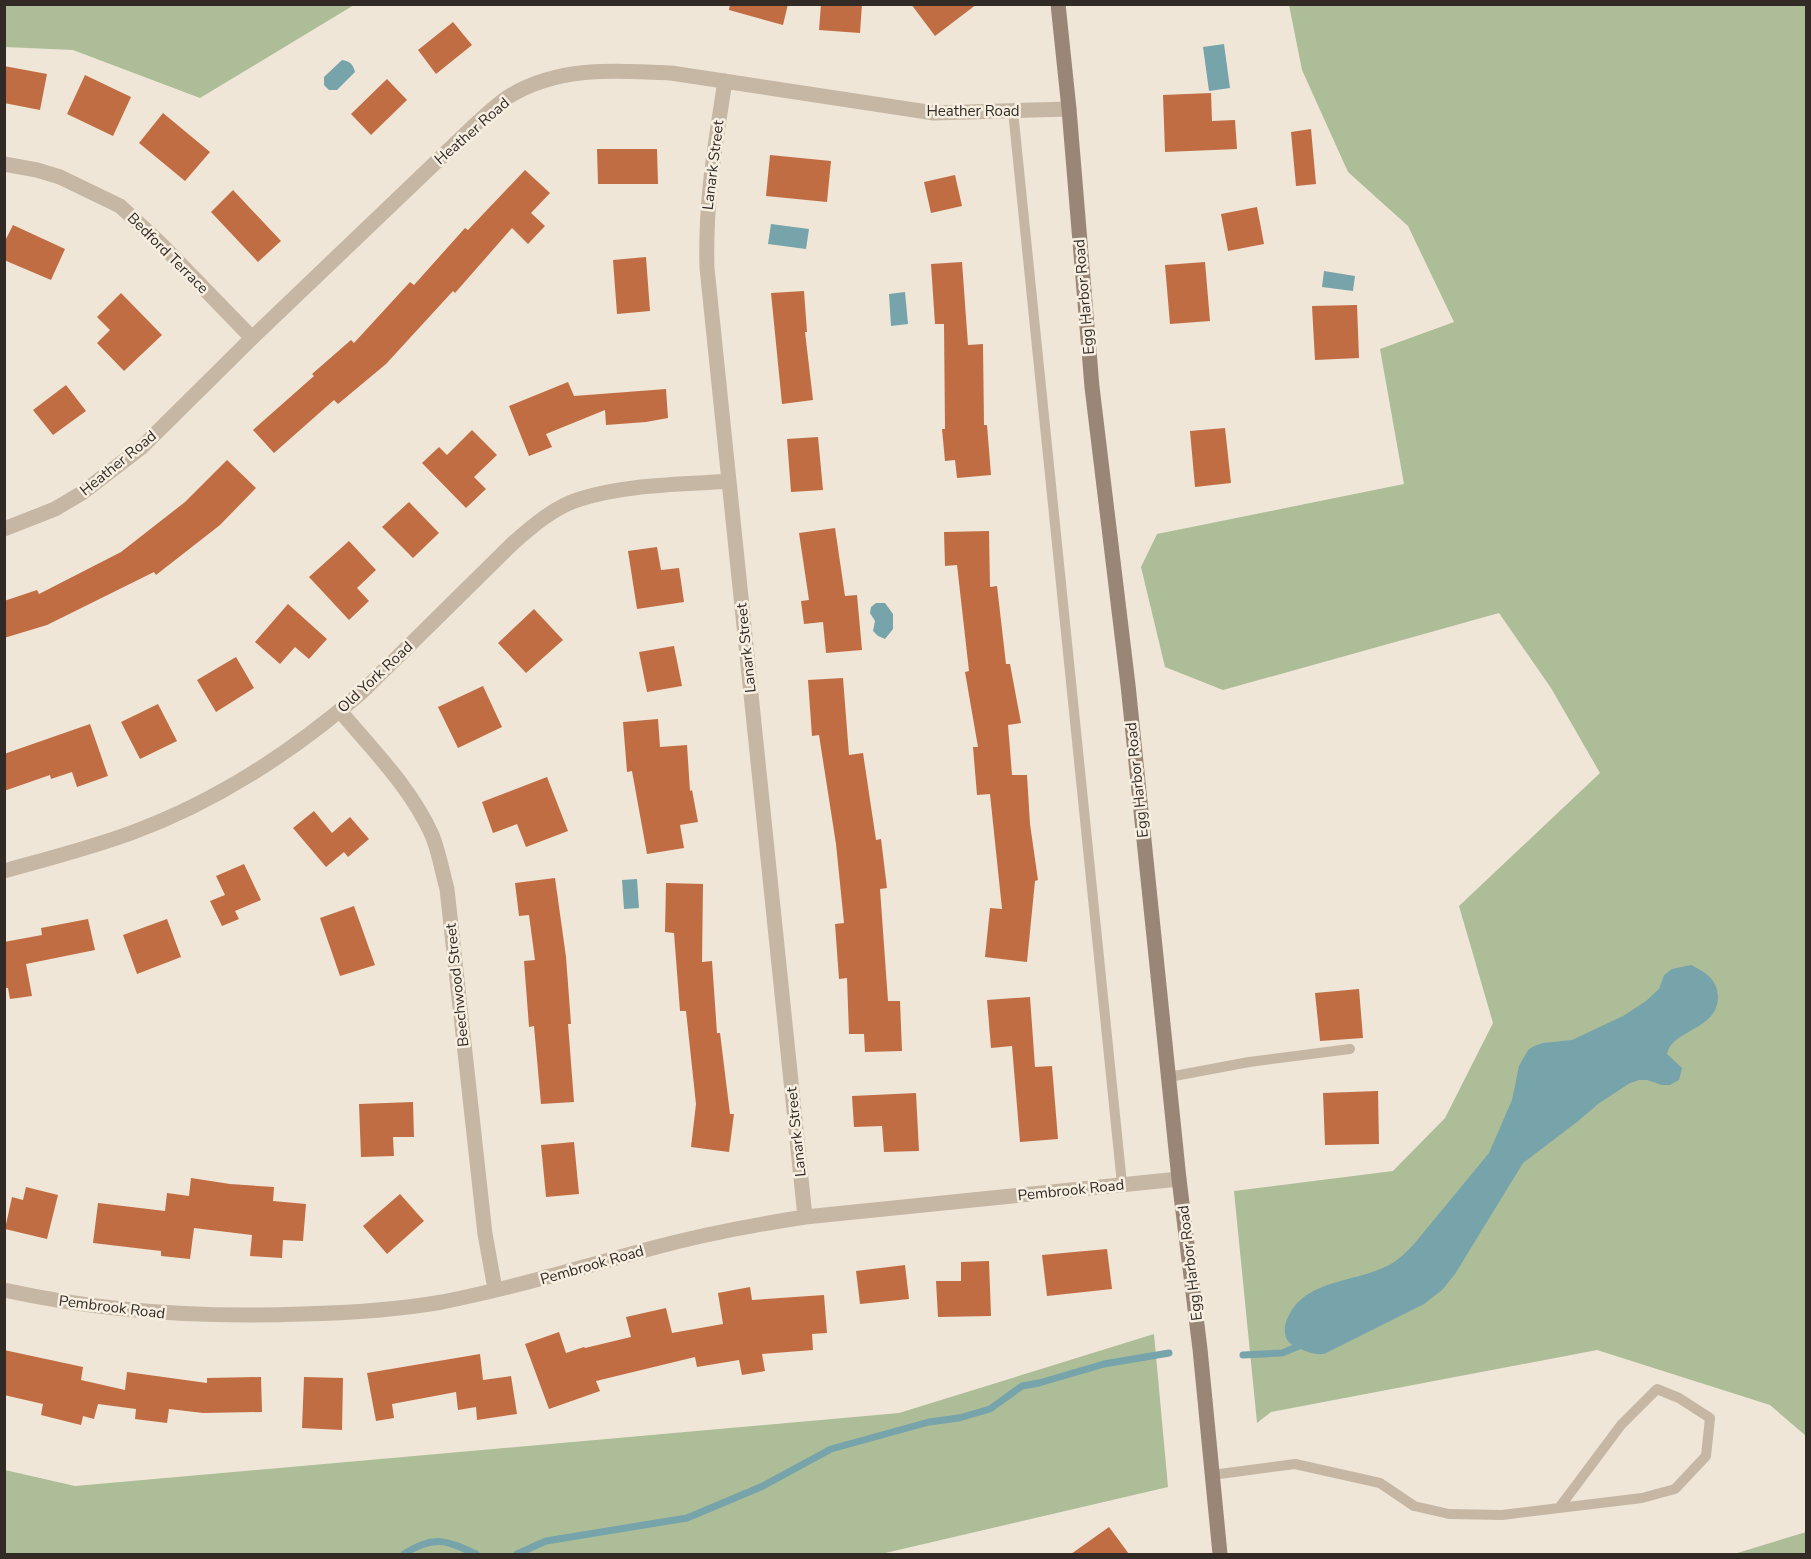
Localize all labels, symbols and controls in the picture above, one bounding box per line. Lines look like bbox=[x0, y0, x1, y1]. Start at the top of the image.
street label: Heather Road bbox=[430, 93, 514, 169]
street label: Heather Road bbox=[926, 101, 1020, 121]
street label: Lanark Street bbox=[698, 118, 729, 211]
street label: Bedford Terrace bbox=[123, 208, 213, 298]
street label: Egg Harbor Road bbox=[1069, 238, 1099, 356]
street label: Heather Road bbox=[75, 426, 161, 500]
street label: Lanark Street bbox=[731, 601, 761, 694]
street label: Old York Road bbox=[333, 637, 417, 717]
street label: Egg Harbor Road bbox=[1121, 721, 1153, 839]
street label: Beechwood Street bbox=[440, 921, 473, 1048]
street label: Lanark Street bbox=[781, 1085, 811, 1178]
street label: Pembrook Road bbox=[1017, 1174, 1125, 1206]
street label: Egg Harbor Road bbox=[1173, 1204, 1207, 1322]
street label: Pembrook Road bbox=[538, 1241, 646, 1289]
street label: Pembrook Road bbox=[58, 1291, 166, 1323]

